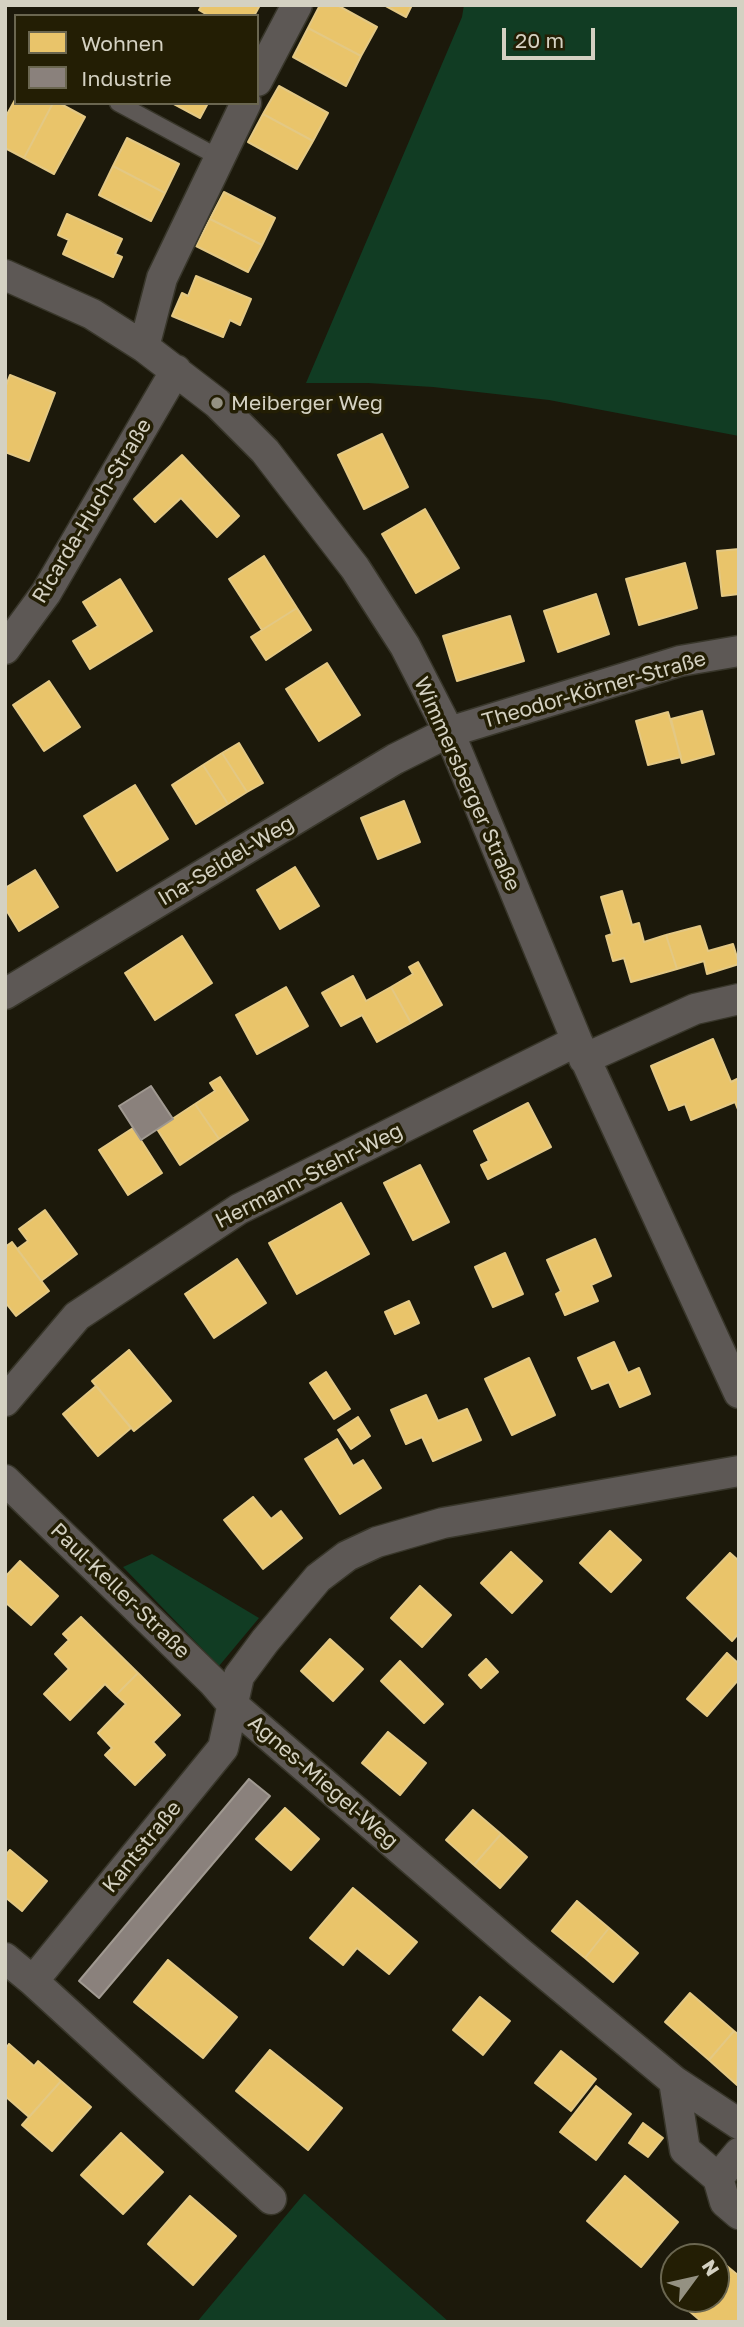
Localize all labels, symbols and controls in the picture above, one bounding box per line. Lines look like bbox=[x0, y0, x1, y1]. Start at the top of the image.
legend bbox=[14, 14, 259, 105]
scale bar bbox=[506, 14, 599, 58]
text: 20 m bbox=[515, 27, 564, 53]
text: Wohnen bbox=[81, 30, 164, 56]
text: Industrie bbox=[81, 65, 172, 91]
place label: Meiberger Weg bbox=[231, 390, 383, 416]
marker: Meiberger Weg bbox=[209, 395, 225, 411]
street label: Ricarda-Huch-Straße bbox=[27, 414, 157, 608]
street label: Theodor-Körner-Straße bbox=[479, 646, 709, 734]
street label: Wimmersberger Straße bbox=[408, 673, 526, 895]
street label: Ina-Seidel-Weg bbox=[154, 811, 298, 911]
street label: Hermann-Stehr-Weg bbox=[211, 1118, 407, 1234]
street label: Paul-Keller-Straße bbox=[45, 1518, 195, 1664]
street label: Agnes-Miegel-Weg bbox=[243, 1710, 403, 1854]
street label: Kantstraße bbox=[97, 1796, 187, 1898]
north arrow bbox=[660, 2243, 730, 2313]
text: N bbox=[698, 2255, 725, 2280]

